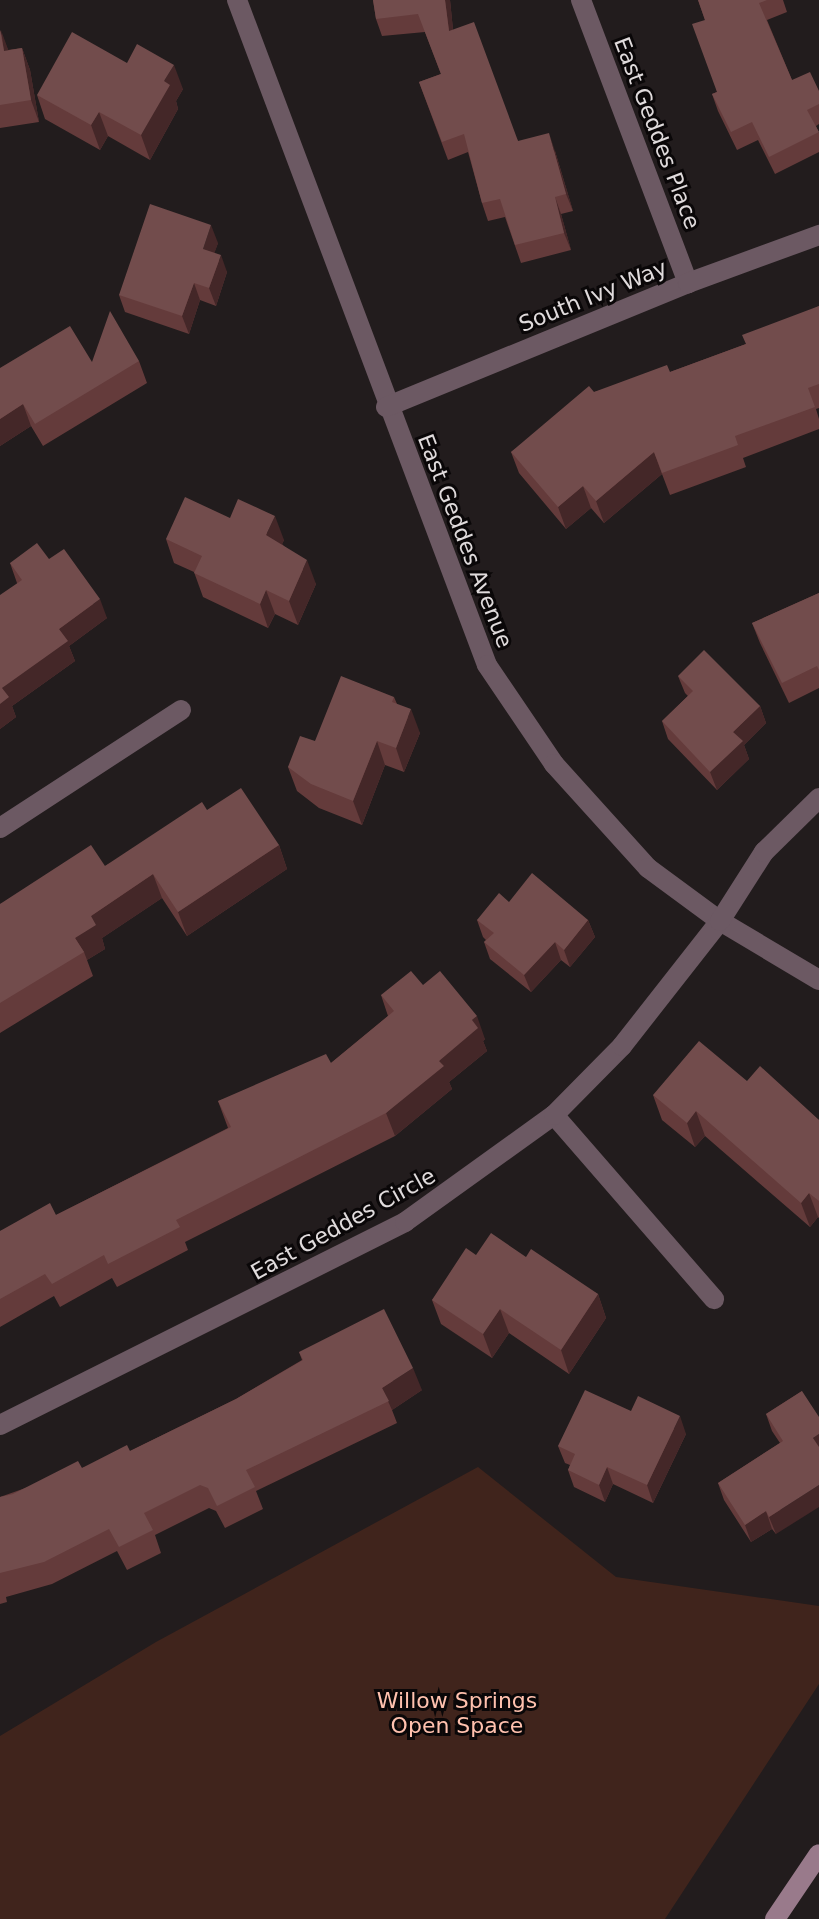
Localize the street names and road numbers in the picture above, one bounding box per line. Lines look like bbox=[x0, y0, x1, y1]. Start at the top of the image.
street label: East Geddes Place bbox=[608, 33, 706, 233]
street label: South Ivy Way bbox=[515, 254, 671, 338]
street label: East Geddes Avenue bbox=[412, 430, 518, 652]
street label: East Geddes Circle bbox=[246, 1162, 440, 1286]

